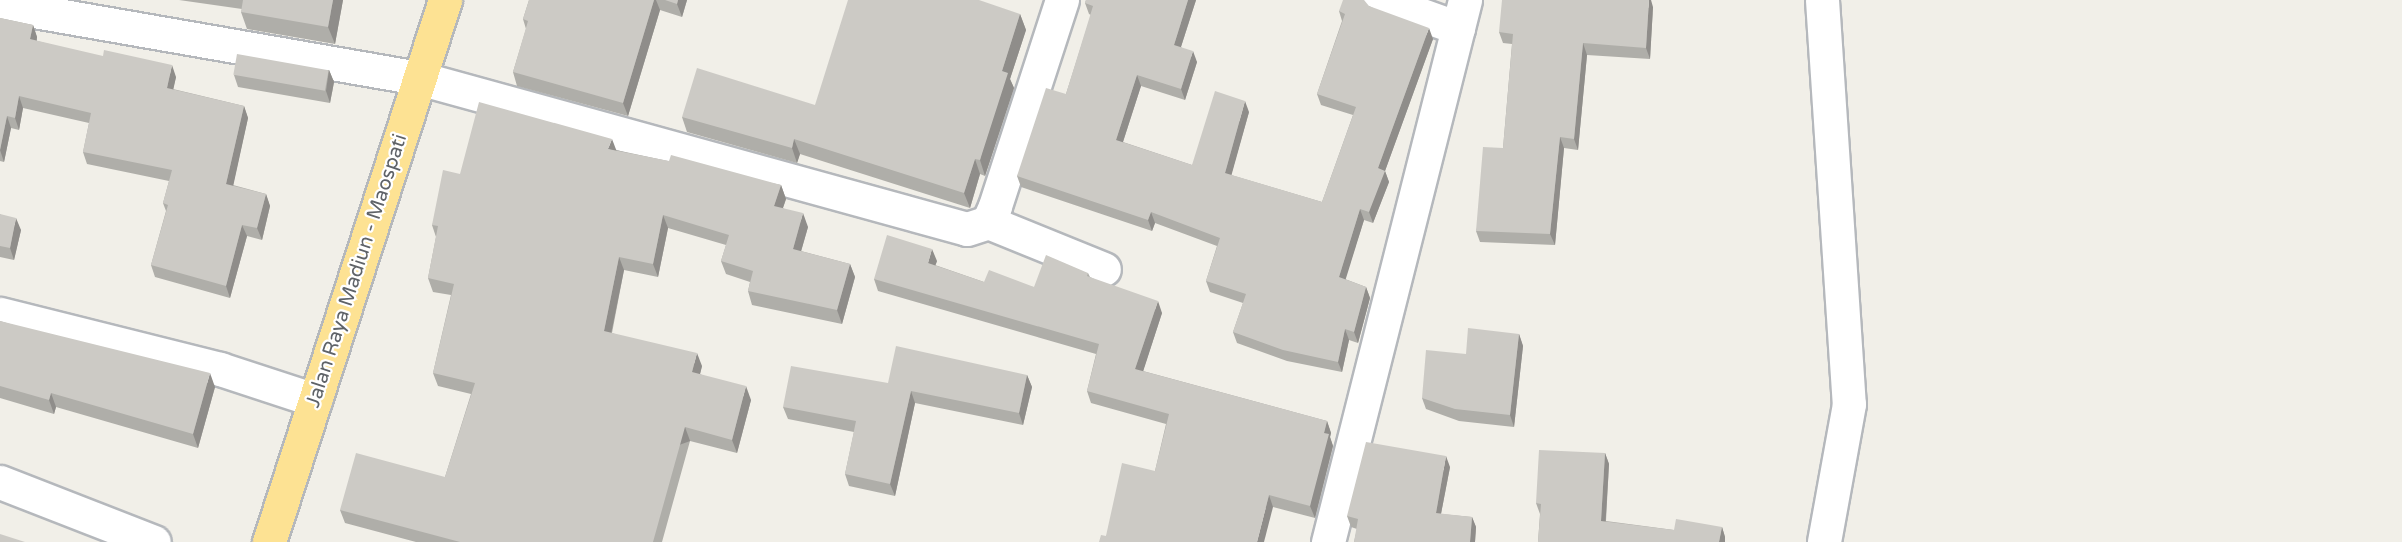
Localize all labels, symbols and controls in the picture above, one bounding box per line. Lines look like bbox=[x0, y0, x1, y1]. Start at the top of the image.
street label: Jalan Raya Madiun - Maospati bbox=[301, 131, 413, 411]

